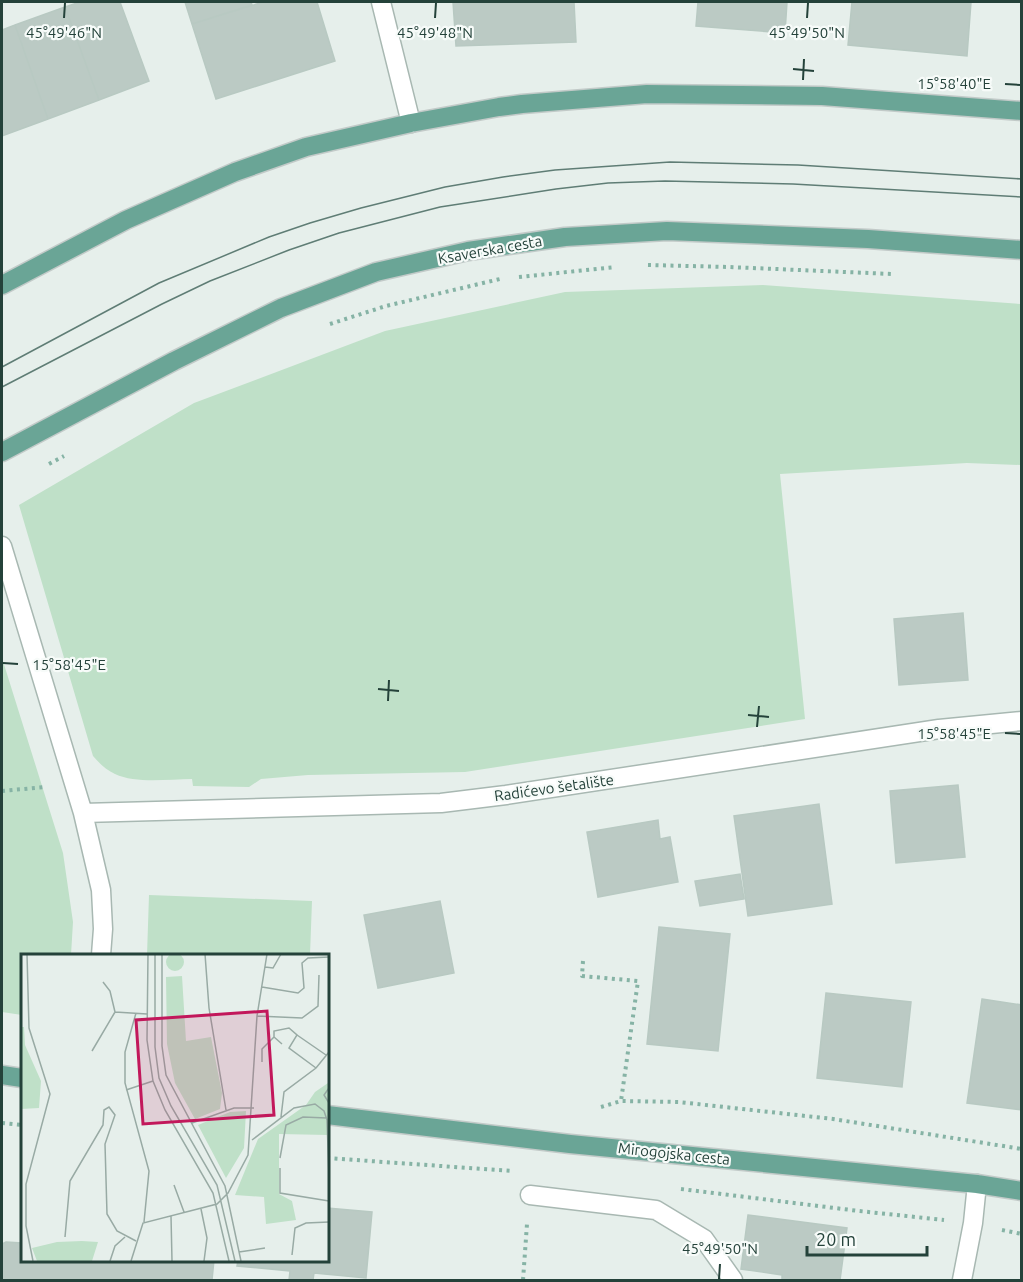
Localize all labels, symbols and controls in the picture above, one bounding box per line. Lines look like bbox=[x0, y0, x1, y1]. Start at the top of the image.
text: 45°49'46"N bbox=[26, 24, 102, 41]
text: 45°49'48"N bbox=[397, 24, 473, 41]
text: 45°49'50"N bbox=[769, 24, 845, 41]
text: 15°58'40"E bbox=[917, 75, 991, 92]
street label: Ksaverska cesta bbox=[437, 232, 543, 267]
text: 15°58'45"E bbox=[32, 656, 106, 673]
text: 15°58'45"E bbox=[917, 725, 991, 742]
street label: Radićevo šetalište bbox=[493, 771, 615, 804]
inset map bbox=[21, 954, 328, 1261]
street label: Mirogojska cesta bbox=[617, 1139, 731, 1168]
scale bar bbox=[807, 1219, 927, 1257]
text: 20 m bbox=[816, 1229, 856, 1249]
text: 45°49'50"N bbox=[682, 1240, 758, 1257]

